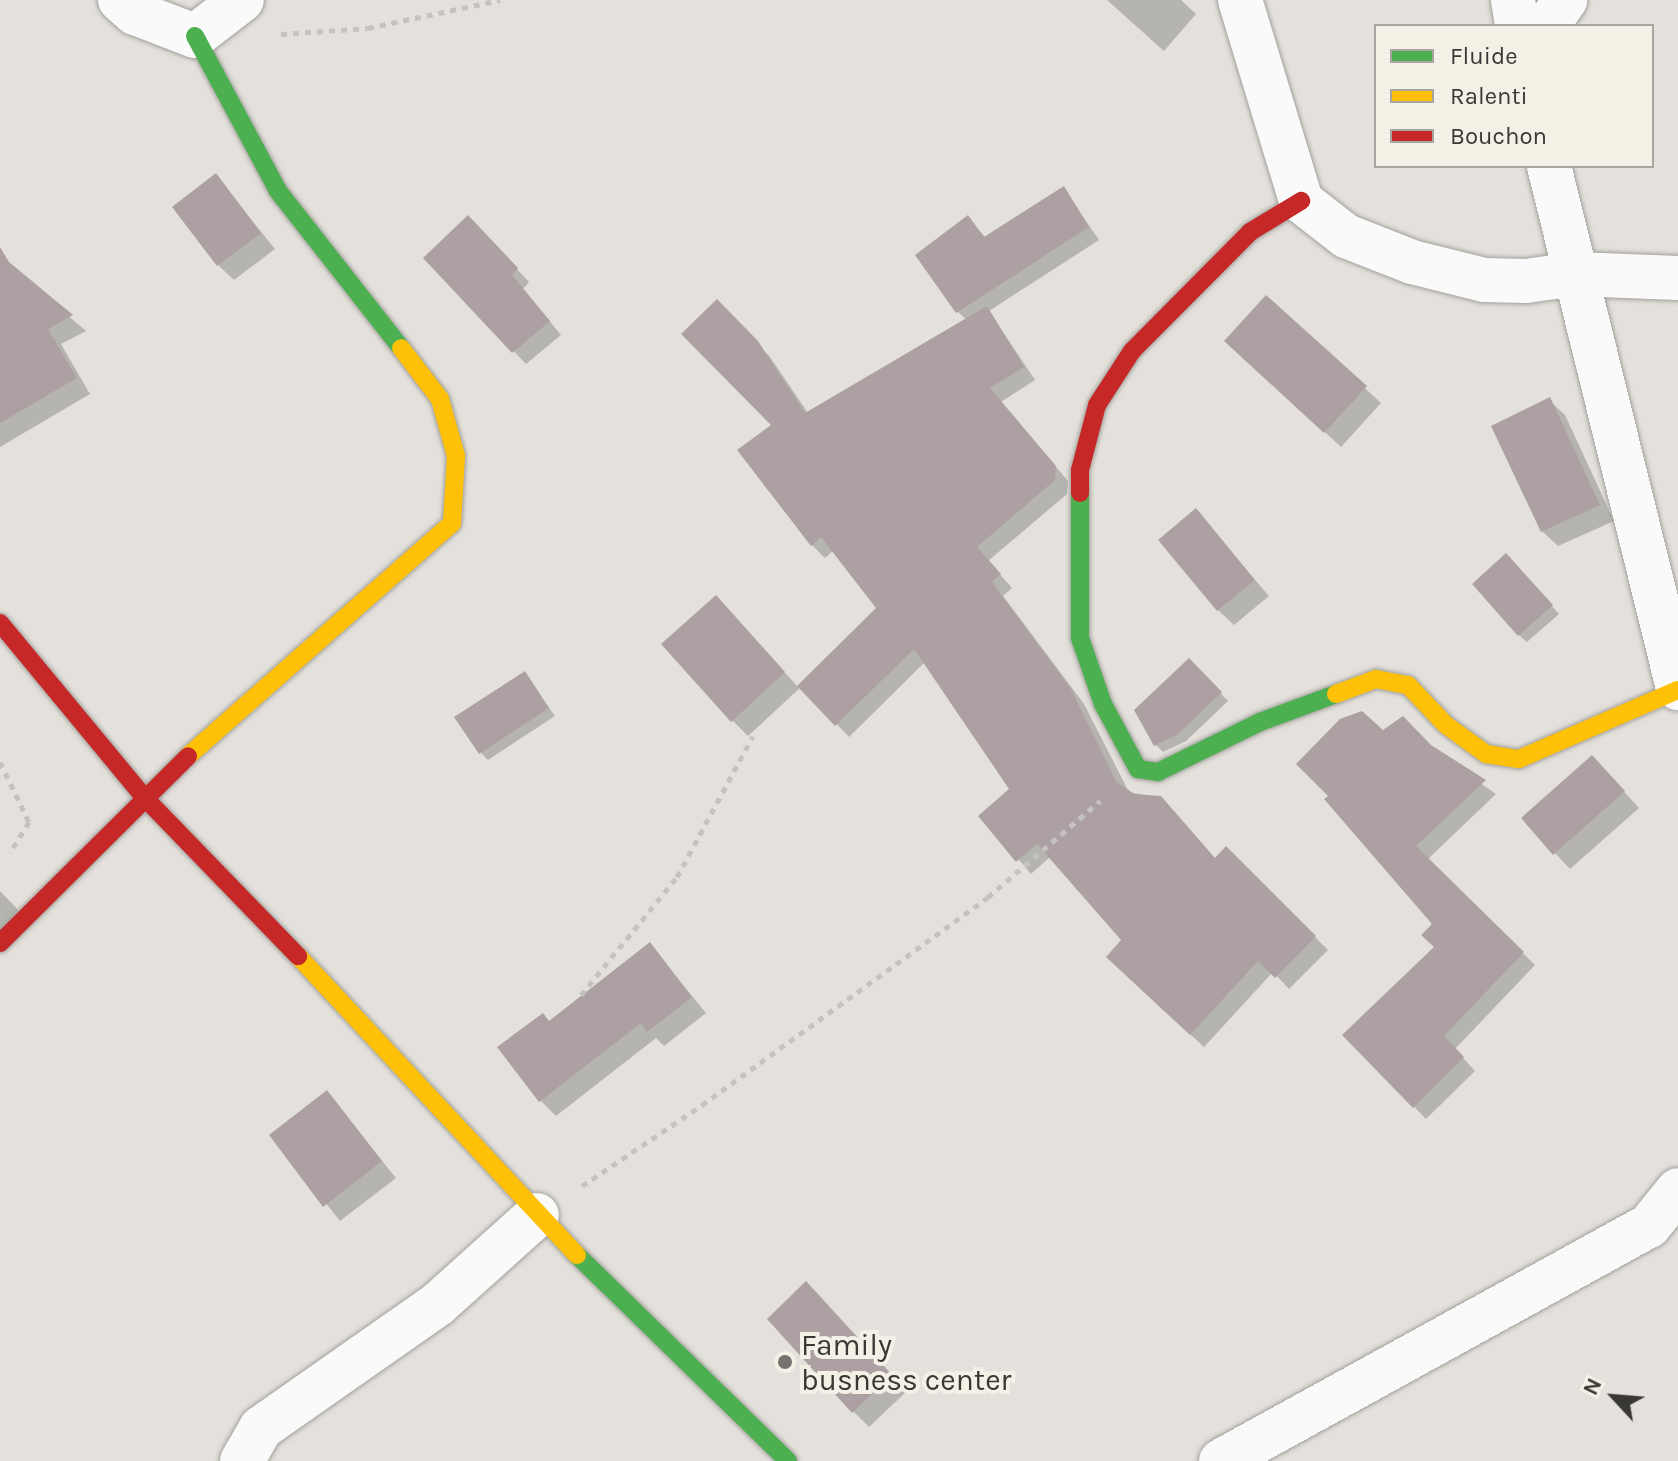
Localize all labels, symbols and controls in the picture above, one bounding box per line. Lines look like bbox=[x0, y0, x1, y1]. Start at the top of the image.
legend bbox=[1374, 24, 1654, 168]
text: Fluide bbox=[1450, 42, 1518, 70]
text: Ralenti bbox=[1450, 82, 1528, 110]
text: Bouchon bbox=[1450, 122, 1547, 150]
place label: Family busness center bbox=[801, 1327, 1011, 1398]
marker: Family busness center bbox=[776, 1353, 794, 1371]
north arrow bbox=[1574, 1357, 1654, 1437]
text: N bbox=[1577, 1374, 1608, 1399]

